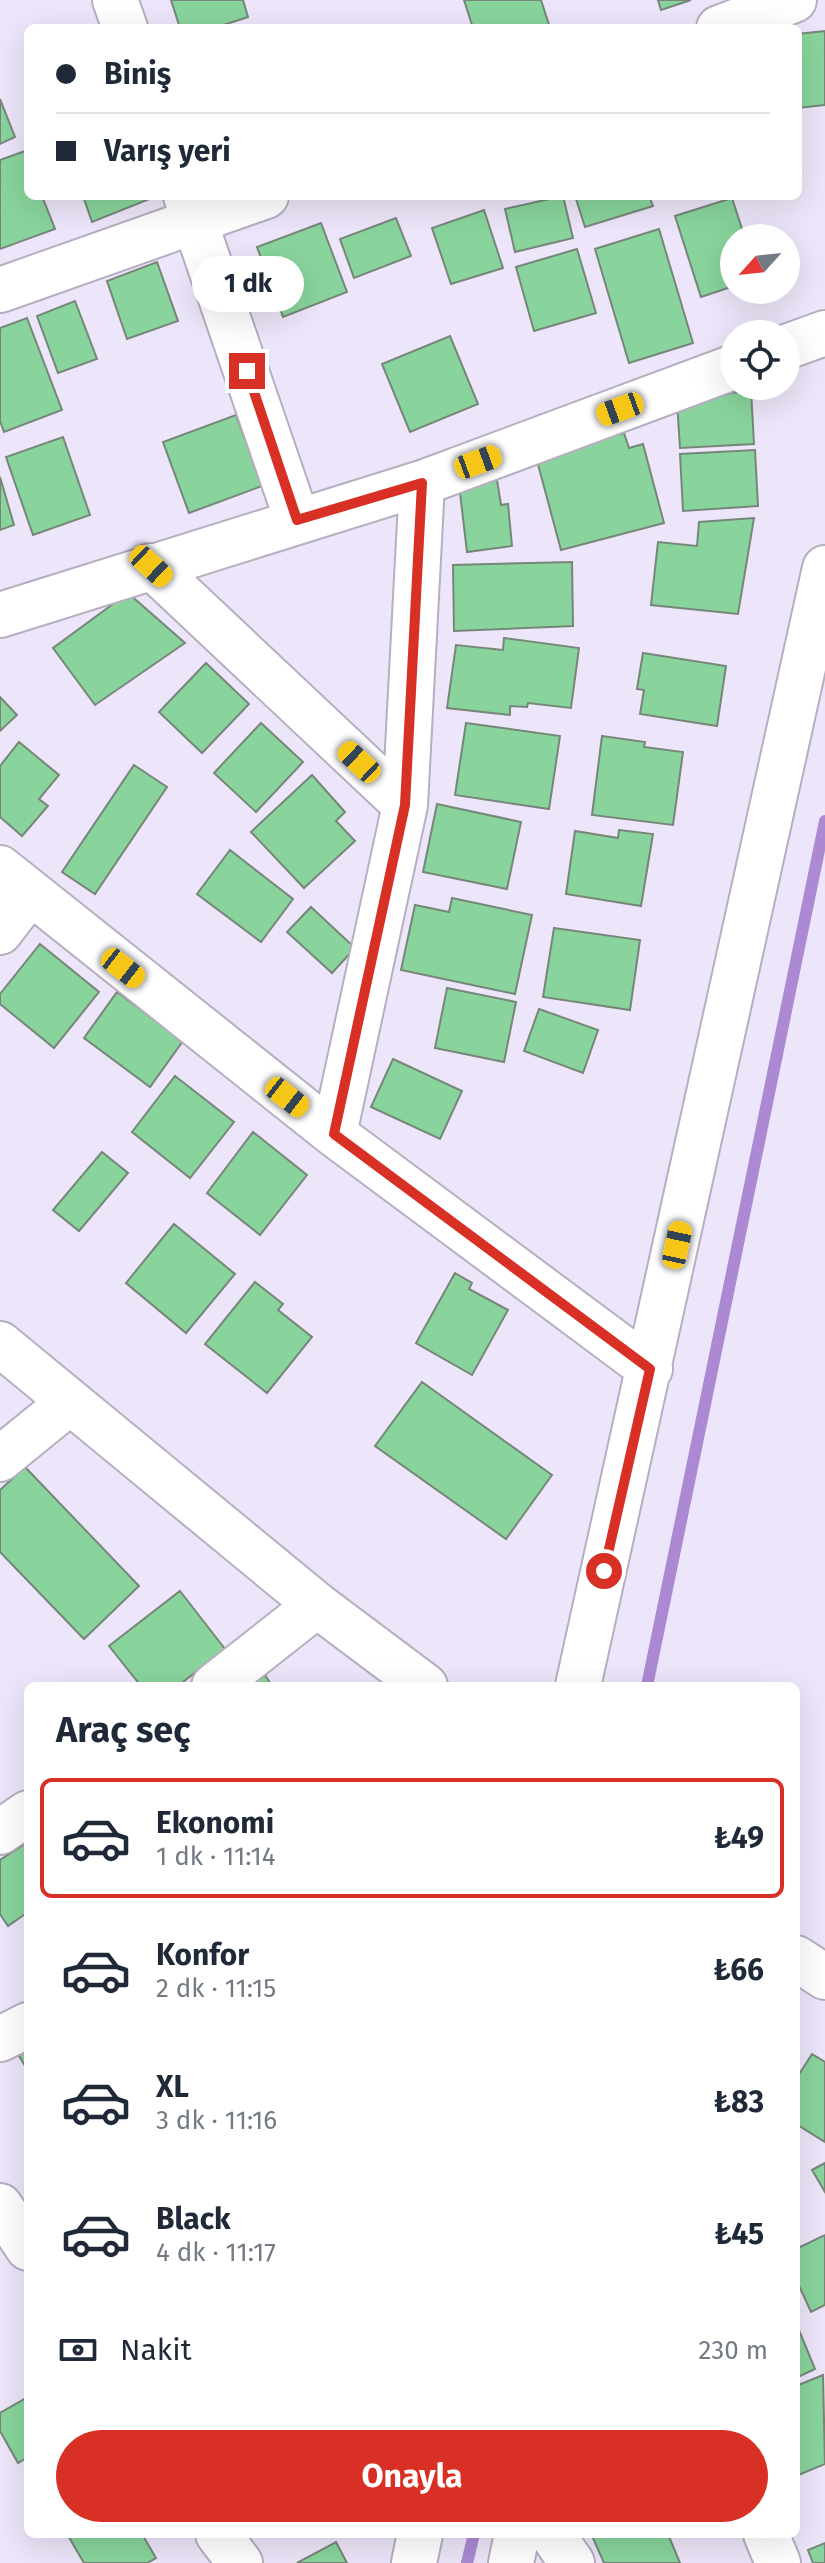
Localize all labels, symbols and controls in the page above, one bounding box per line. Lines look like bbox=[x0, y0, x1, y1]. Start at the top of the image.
text: Biniş bbox=[104, 56, 171, 92]
text: Varış yeri bbox=[104, 133, 231, 169]
north arrow bbox=[720, 224, 800, 304]
map controls bbox=[720, 224, 800, 400]
callout: 1 dk bbox=[191, 255, 303, 311]
text: 1 dk bbox=[224, 268, 272, 299]
button: locate bbox=[720, 320, 800, 400]
route end bbox=[229, 353, 265, 389]
car bbox=[593, 390, 647, 428]
car bbox=[451, 443, 505, 481]
car bbox=[125, 541, 177, 591]
car bbox=[333, 737, 385, 787]
car bbox=[97, 944, 149, 992]
car bbox=[261, 1073, 313, 1121]
car bbox=[660, 1219, 694, 1271]
route start bbox=[586, 1553, 622, 1589]
text: Araç seç bbox=[56, 1708, 190, 1752]
icon: car bbox=[60, 1802, 132, 1874]
text: Ekonomi bbox=[156, 1805, 274, 1841]
text: ₺49 bbox=[714, 1820, 764, 1856]
text: 1 dk · 11:14 bbox=[156, 1841, 275, 1872]
icon: car bbox=[60, 1934, 132, 2006]
text: Konfor bbox=[156, 1937, 249, 1973]
text: ₺66 bbox=[713, 1952, 764, 1988]
text: 2 dk · 11:15 bbox=[156, 1973, 276, 2004]
icon: car bbox=[60, 2066, 132, 2138]
text: XL bbox=[156, 2069, 189, 2105]
text: ₺83 bbox=[714, 2084, 764, 2120]
text: 3 dk · 11:16 bbox=[156, 2105, 277, 2136]
icon: car bbox=[60, 2198, 132, 2270]
text: Black bbox=[156, 2201, 231, 2237]
text: ₺45 bbox=[714, 2216, 764, 2252]
text: 4 dk · 11:17 bbox=[156, 2237, 276, 2268]
icon: cash bbox=[56, 2328, 100, 2372]
text: Nakit bbox=[120, 2332, 191, 2368]
text: 230 m bbox=[699, 2335, 768, 2366]
button: Onayla bbox=[56, 2430, 768, 2522]

